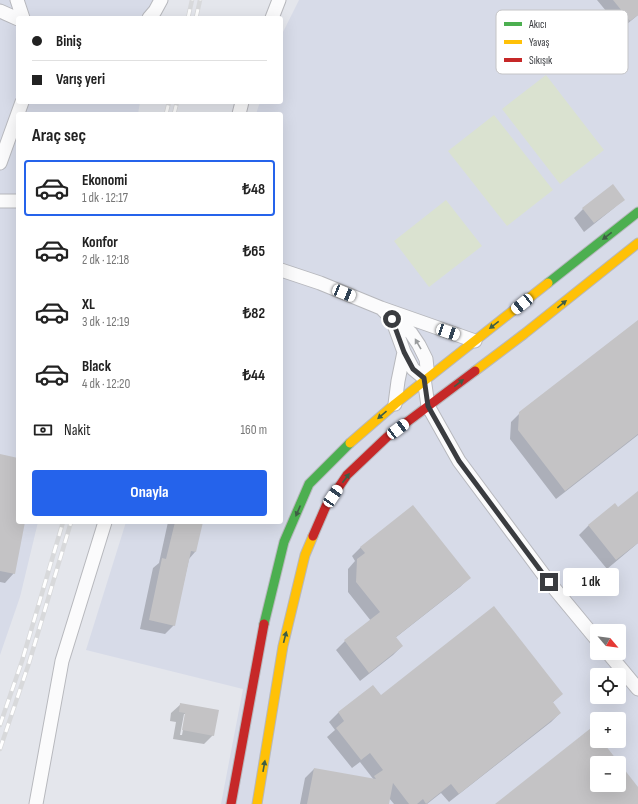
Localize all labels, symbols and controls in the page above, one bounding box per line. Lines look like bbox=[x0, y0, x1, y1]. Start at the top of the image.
legend bbox=[496, 10, 628, 74]
text: Akıcı bbox=[528, 18, 546, 31]
text: Biniş bbox=[56, 32, 82, 51]
text: Yavaş bbox=[529, 36, 550, 49]
text: Sıkışık bbox=[529, 54, 553, 67]
text: Varış yeri bbox=[56, 70, 105, 89]
text: Araç seç bbox=[32, 125, 86, 146]
icon: car bbox=[34, 170, 70, 206]
text: Ekonomi bbox=[82, 171, 127, 190]
text: ₺48 bbox=[242, 180, 265, 199]
text: 1 dk · 12:17 bbox=[82, 190, 128, 206]
one-way arrow bbox=[602, 231, 613, 240]
icon: car bbox=[34, 232, 70, 268]
text: Konfor bbox=[82, 233, 118, 252]
text: ₺65 bbox=[243, 242, 265, 261]
text: 2 dk · 12:18 bbox=[82, 252, 129, 268]
car bbox=[331, 283, 357, 303]
car bbox=[509, 292, 535, 316]
icon: car bbox=[34, 294, 70, 330]
text: XL bbox=[82, 295, 95, 314]
one-way arrow bbox=[557, 299, 568, 308]
text: ₺82 bbox=[243, 304, 265, 323]
route start bbox=[383, 310, 401, 328]
text: 3 dk · 12:19 bbox=[82, 314, 129, 330]
one-way arrow bbox=[489, 321, 500, 330]
car bbox=[435, 322, 461, 342]
one-way arrow bbox=[415, 338, 422, 350]
icon: car bbox=[34, 356, 70, 392]
text: Black bbox=[82, 357, 111, 376]
text: ₺44 bbox=[242, 366, 265, 385]
text: 4 dk · 12:20 bbox=[82, 376, 130, 392]
one-way arrow bbox=[454, 379, 465, 387]
one-way arrow bbox=[377, 410, 387, 420]
car bbox=[385, 417, 411, 441]
icon: cash bbox=[32, 419, 54, 441]
text: Nakit bbox=[64, 421, 91, 440]
text: 160 m bbox=[241, 422, 267, 438]
button: Onayla bbox=[32, 470, 267, 516]
one-way arrow bbox=[341, 473, 350, 484]
car bbox=[321, 483, 345, 509]
one-way arrow bbox=[294, 506, 300, 518]
callout: 1 dk bbox=[563, 568, 619, 596]
route end bbox=[540, 573, 558, 591]
text: 1 dk bbox=[582, 574, 600, 590]
north arrow bbox=[590, 624, 626, 660]
map controls bbox=[590, 624, 626, 792]
one-way arrow bbox=[283, 631, 289, 644]
button: locate bbox=[590, 668, 626, 704]
button: + bbox=[590, 712, 626, 748]
button: − bbox=[590, 756, 626, 792]
one-way arrow bbox=[261, 759, 267, 772]

